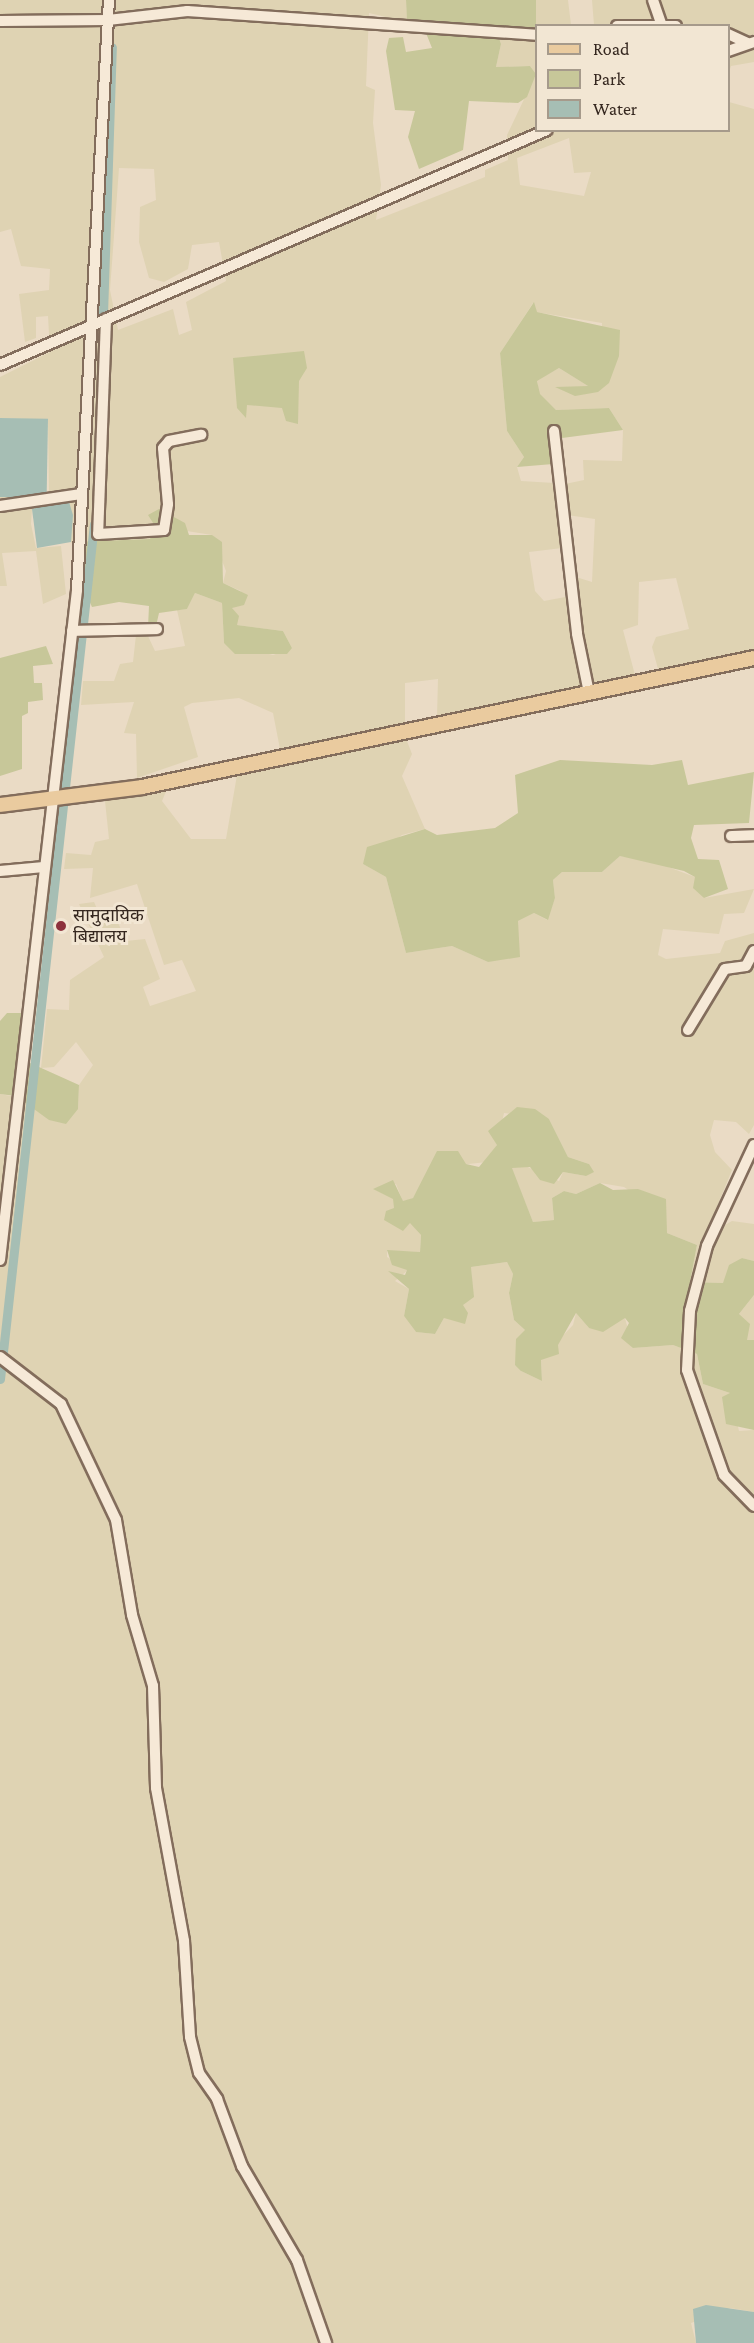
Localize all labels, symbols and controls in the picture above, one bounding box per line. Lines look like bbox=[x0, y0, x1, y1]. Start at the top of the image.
legend bbox=[535, 24, 730, 132]
text: Road bbox=[593, 39, 630, 59]
text: Park bbox=[593, 69, 625, 89]
text: Water bbox=[593, 99, 637, 119]
place label: सामुदायिक बिद्यालय bbox=[73, 905, 144, 948]
marker: सामुदायिक बिद्यालय bbox=[54, 919, 68, 933]

